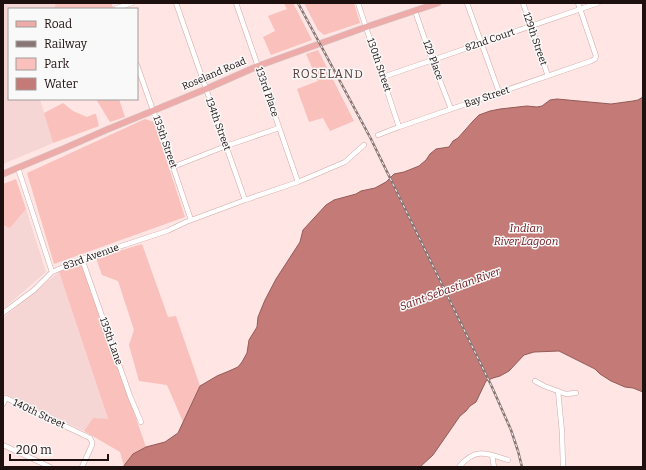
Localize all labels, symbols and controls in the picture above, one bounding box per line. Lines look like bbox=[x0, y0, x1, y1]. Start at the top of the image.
legend bbox=[8, 8, 138, 100]
street label: 129th Street bbox=[520, 11, 550, 67]
text: Road bbox=[44, 17, 72, 31]
street label: 82nd Court bbox=[464, 26, 517, 54]
street label: 130th Street bbox=[364, 36, 394, 94]
text: Railway bbox=[44, 37, 88, 51]
street label: 129 Place bbox=[420, 38, 446, 82]
street label: Roseland Road bbox=[180, 55, 248, 93]
text: Park bbox=[44, 57, 70, 71]
street label: 133rd Place bbox=[253, 66, 281, 118]
district label: ROSELAND bbox=[292, 67, 364, 81]
text: Water bbox=[44, 77, 79, 91]
street label: Bay Street bbox=[463, 84, 511, 110]
street label: 134th Street bbox=[203, 96, 233, 153]
street label: 135th Street bbox=[150, 114, 180, 170]
water label: Indian River Lagoon bbox=[494, 222, 559, 248]
street label: 83rd Avenue bbox=[61, 241, 121, 273]
water label: Saint Sebastian River bbox=[398, 265, 502, 313]
street label: 135th Lane bbox=[97, 316, 125, 366]
street label: 140th Street bbox=[11, 397, 67, 431]
scale bar bbox=[10, 436, 108, 462]
text: 200 m bbox=[16, 443, 52, 457]

